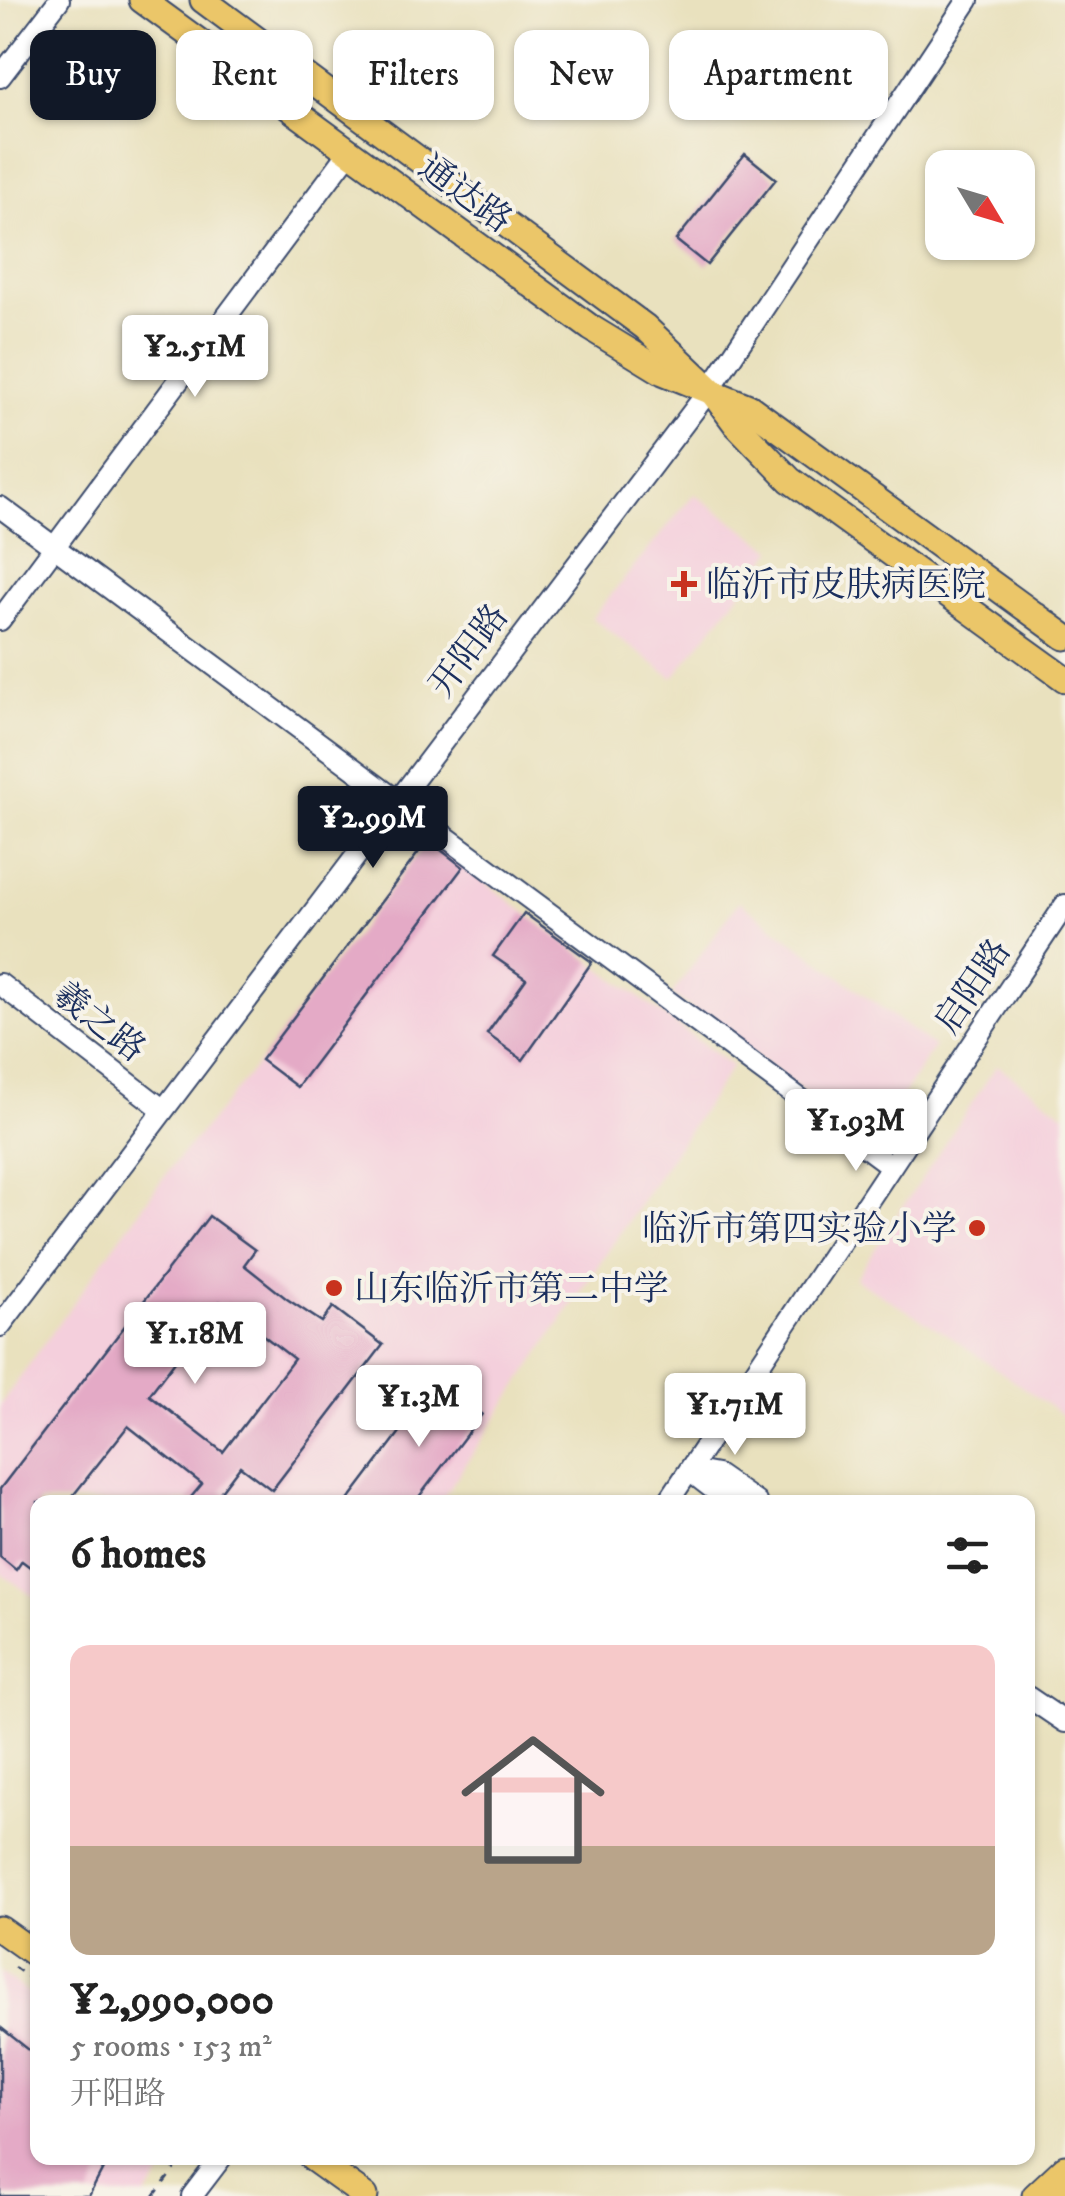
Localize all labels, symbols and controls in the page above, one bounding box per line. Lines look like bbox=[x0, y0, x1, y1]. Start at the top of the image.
chip: Buy bbox=[30, 30, 156, 120]
chip: Rent bbox=[176, 30, 313, 120]
chip: Filters bbox=[333, 30, 494, 120]
chip: New bbox=[514, 30, 649, 120]
chip: Apartment bbox=[669, 30, 888, 120]
street label: 通达路 bbox=[409, 146, 520, 243]
north arrow bbox=[925, 150, 1035, 260]
map controls bbox=[925, 150, 1035, 260]
pin: ¥2.51M bbox=[114, 315, 276, 400]
text: ¥2.51M bbox=[144, 327, 246, 367]
place label: 临沂市皮肤病医院 bbox=[706, 564, 986, 608]
marker: 临沂市皮肤病医院 bbox=[671, 571, 697, 597]
street label: 开阳路 bbox=[420, 596, 519, 706]
pin: ¥2.99M bbox=[292, 786, 454, 871]
text: ¥2.99M bbox=[320, 798, 426, 838]
street label: 启阳路 bbox=[926, 931, 1021, 1043]
street label: 羲之路 bbox=[44, 973, 154, 1072]
pin: ¥1.93M bbox=[775, 1089, 937, 1174]
text: ¥1.93M bbox=[807, 1101, 905, 1141]
place label: 临沂市第四实验小学 bbox=[642, 1208, 957, 1252]
marker: 临沂市第四实验小学 bbox=[966, 1217, 988, 1239]
place label: 山东临沂市第二中学 bbox=[354, 1268, 669, 1312]
marker: 山东临沂市第二中学 bbox=[323, 1277, 345, 1299]
pin: ¥1.18M bbox=[114, 1302, 276, 1387]
text: ¥1.18M bbox=[146, 1314, 244, 1354]
pin: ¥1.3M bbox=[349, 1365, 489, 1450]
pin: ¥1.71M bbox=[654, 1373, 816, 1458]
text: ¥1.3M bbox=[378, 1377, 460, 1417]
text: ¥1.71M bbox=[687, 1385, 783, 1425]
icon: filters bbox=[940, 1528, 995, 1583]
text: 6 homes bbox=[70, 1529, 206, 1581]
icon: home bbox=[443, 1710, 623, 1890]
text: ¥2,990,000 bbox=[70, 1975, 274, 2027]
text: 5 rooms · 153 m² bbox=[70, 2027, 272, 2067]
text: 开阳路 bbox=[70, 2075, 166, 2115]

